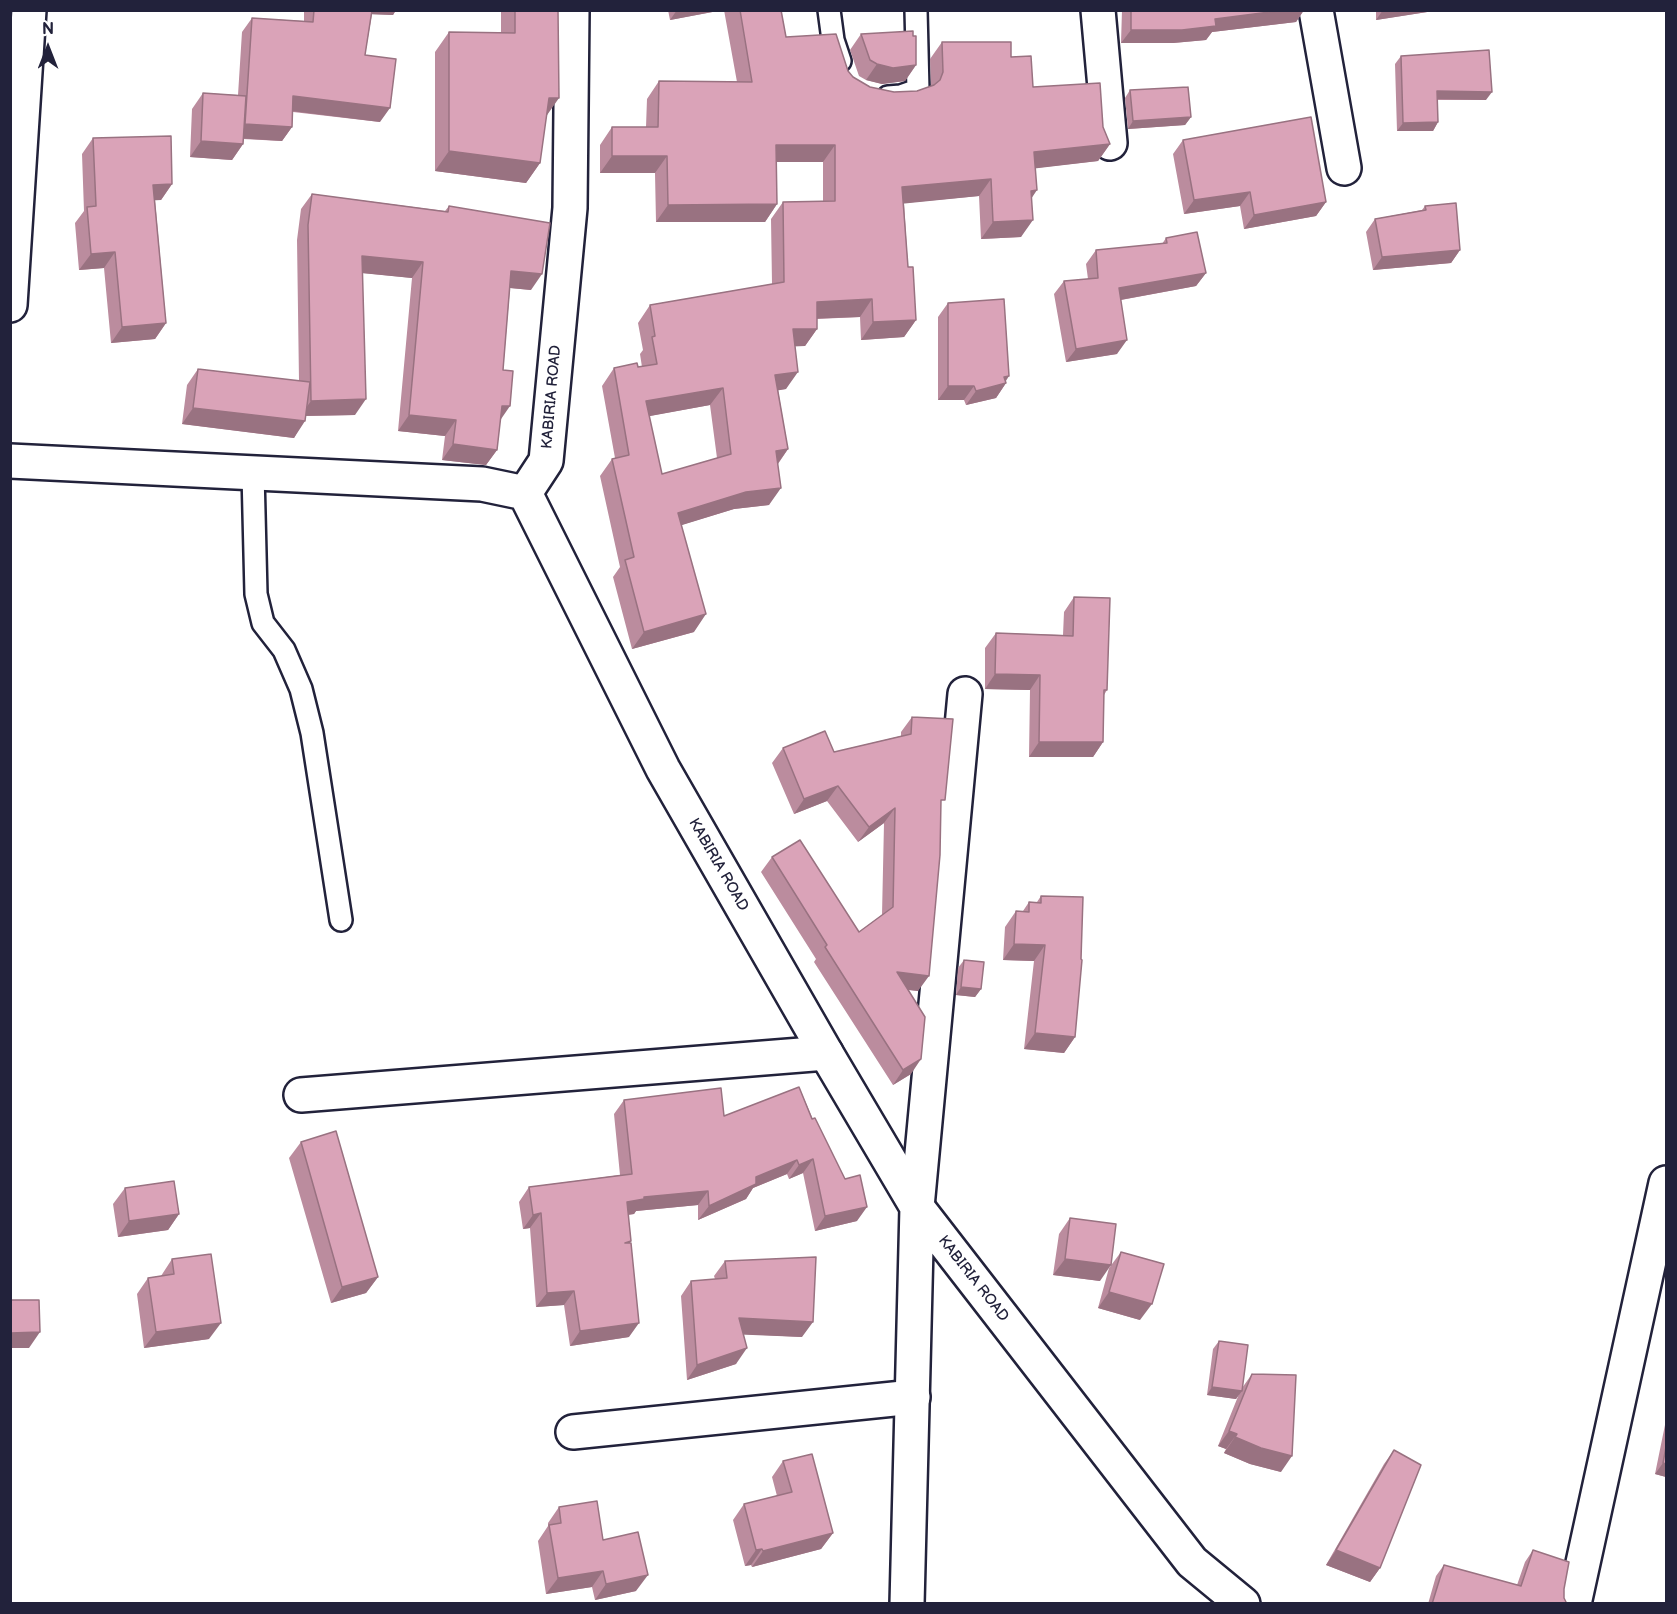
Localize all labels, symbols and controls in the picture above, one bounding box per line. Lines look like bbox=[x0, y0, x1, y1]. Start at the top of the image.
north arrow bbox=[18, 18, 78, 78]
text: N bbox=[42, 20, 54, 39]
street label: KABIRIA ROAD bbox=[539, 344, 565, 450]
street label: KABIRIA ROAD bbox=[684, 815, 752, 915]
street label: KABIRIA ROAD bbox=[934, 1232, 1012, 1326]

